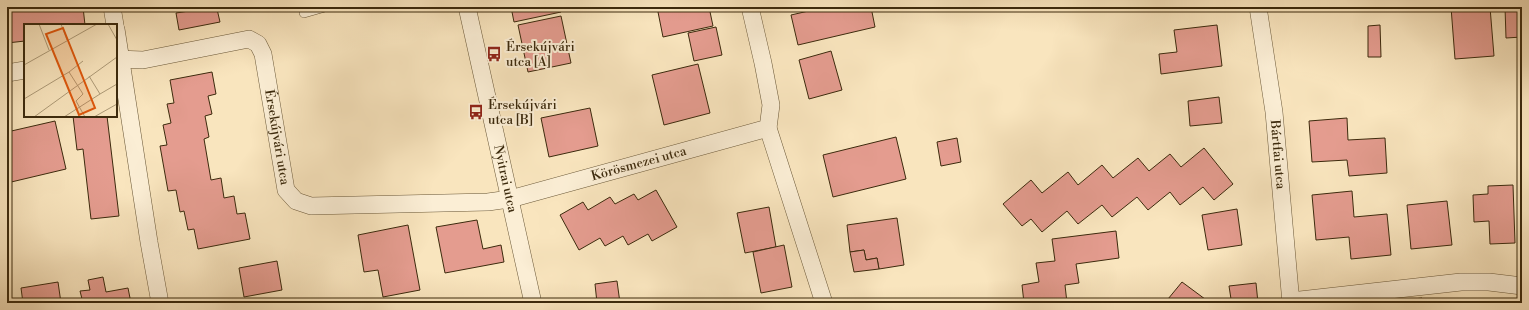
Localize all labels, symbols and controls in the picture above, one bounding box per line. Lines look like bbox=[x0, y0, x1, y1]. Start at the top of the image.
inset map bbox=[24, 24, 117, 117]
place label: Érsekújvári utca [A] bbox=[506, 38, 575, 70]
bus stop icon: Érsekújvári utca [A] bbox=[485, 45, 503, 63]
street label: Érsekújvári utca bbox=[261, 88, 293, 187]
place label: Érsekújvári utca [B] bbox=[488, 96, 557, 128]
bus stop icon: Érsekújvári utca [B] bbox=[467, 103, 485, 121]
street label: Bártfai utca bbox=[1267, 118, 1289, 190]
street label: Nyitrai utca bbox=[490, 143, 521, 215]
street label: Körösmezei utca bbox=[589, 143, 689, 184]

